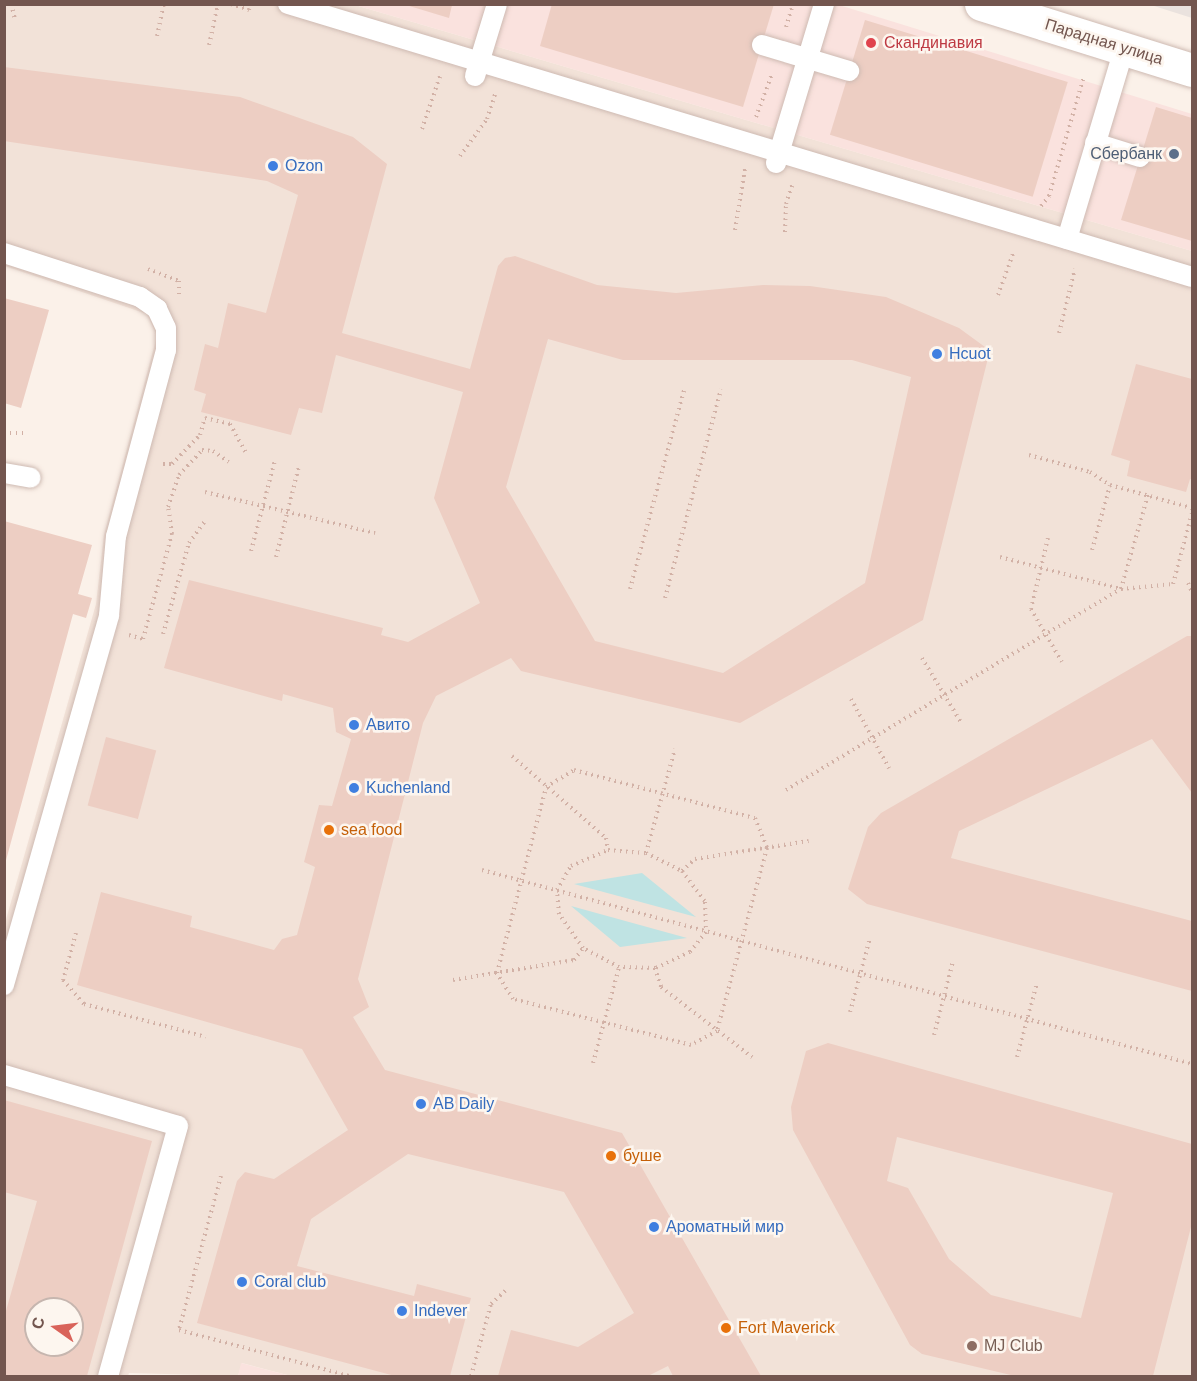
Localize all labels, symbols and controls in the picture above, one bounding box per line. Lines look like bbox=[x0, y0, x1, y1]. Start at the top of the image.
street label: Парадная улица bbox=[1043, 15, 1165, 69]
place label: Скандинавия bbox=[884, 33, 983, 53]
marker: Скандинавия bbox=[862, 34, 880, 52]
place label: Сбербанк bbox=[1090, 144, 1162, 164]
marker: Сбербанк bbox=[1167, 147, 1181, 161]
place label: Ozon bbox=[285, 156, 323, 176]
marker: Ozon bbox=[266, 159, 280, 173]
place label: Hcuot bbox=[949, 344, 991, 364]
marker: Hcuot bbox=[930, 347, 944, 361]
place label: Авито bbox=[366, 715, 410, 735]
marker: Авито bbox=[347, 718, 361, 732]
place label: Kuchenland bbox=[366, 778, 451, 798]
marker: Kuchenland bbox=[347, 781, 361, 795]
place label: sea food bbox=[341, 820, 402, 840]
marker: sea food bbox=[322, 823, 336, 837]
place label: АВ Daily bbox=[433, 1094, 494, 1114]
marker: АВ Daily bbox=[414, 1097, 428, 1111]
place label: буше bbox=[623, 1146, 662, 1166]
marker: буше bbox=[604, 1149, 618, 1163]
place label: Ароматный мир bbox=[666, 1217, 784, 1237]
marker: Ароматный мир bbox=[647, 1220, 661, 1234]
place label: Coral club bbox=[254, 1272, 326, 1292]
marker: Coral club bbox=[235, 1275, 249, 1289]
north arrow bbox=[24, 1297, 84, 1357]
place label: Indever bbox=[414, 1301, 467, 1321]
marker: Indever bbox=[395, 1304, 409, 1318]
text: С bbox=[28, 1315, 48, 1331]
place label: Fort Maverick bbox=[738, 1318, 835, 1338]
marker: Fort Maverick bbox=[719, 1321, 733, 1335]
place label: MJ Club bbox=[984, 1336, 1043, 1356]
marker: MJ Club bbox=[965, 1339, 979, 1353]

